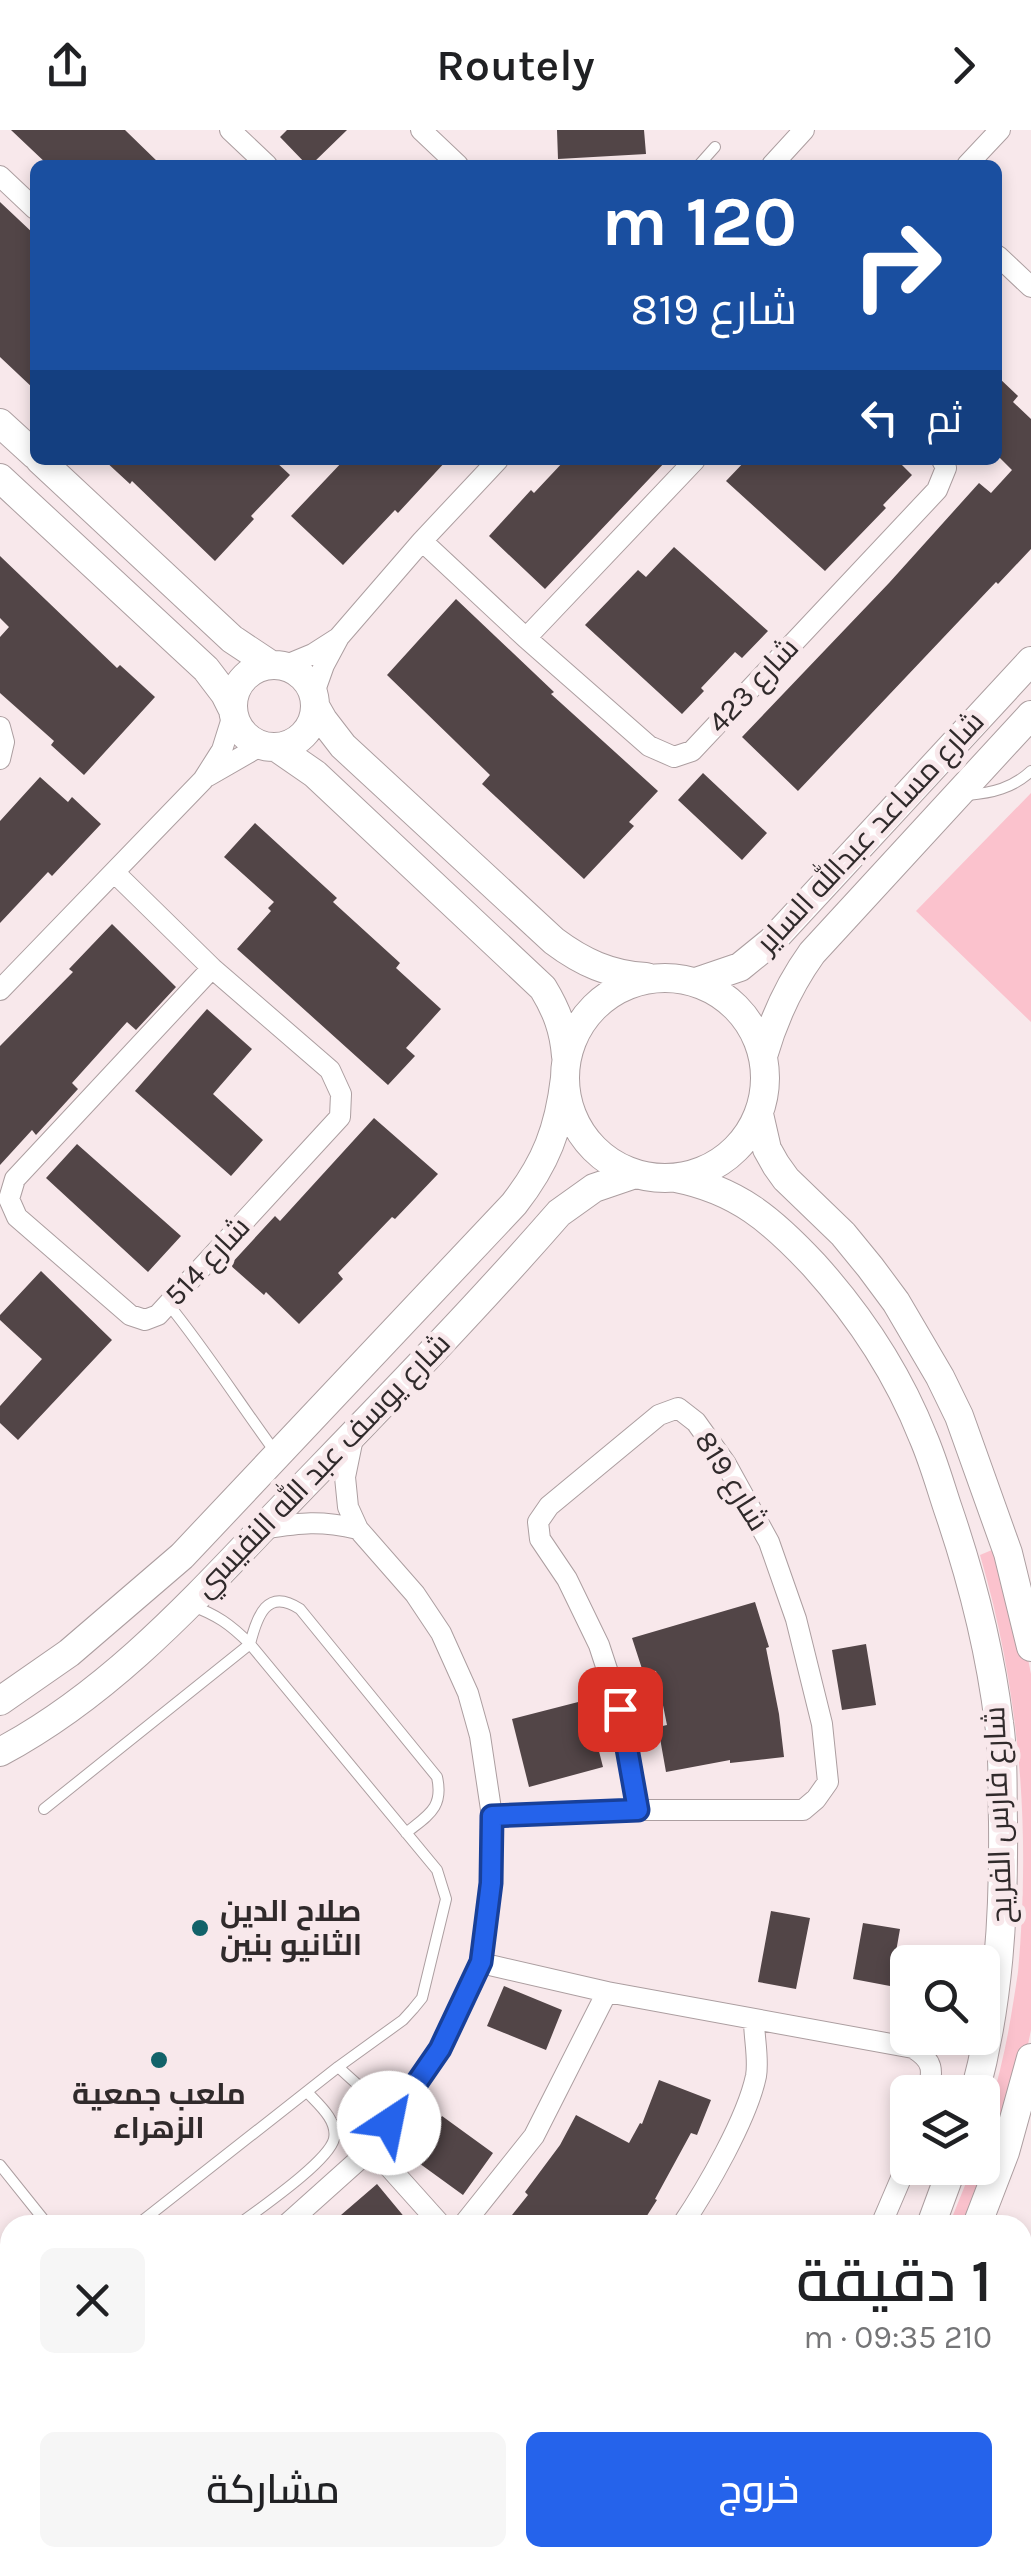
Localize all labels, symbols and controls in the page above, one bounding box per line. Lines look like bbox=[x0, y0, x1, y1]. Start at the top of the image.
icon: share bbox=[40, 38, 95, 93]
icon: forward bbox=[936, 38, 991, 93]
text: Routely bbox=[436, 39, 595, 91]
text: 120 m bbox=[601, 181, 797, 263]
icon: right bbox=[832, 200, 962, 330]
text: شارع 819 bbox=[631, 283, 797, 335]
icon: left bbox=[852, 390, 907, 445]
text: ثم bbox=[927, 397, 962, 442]
street label: شارع 423 bbox=[700, 630, 808, 741]
street label: شارع مساعد عبدالله الساير bbox=[746, 702, 993, 963]
street label: شارع 514 bbox=[157, 1209, 259, 1314]
street label: شارع يوسف عبد الله النفيسي bbox=[185, 1324, 461, 1607]
street label: شارع 819 bbox=[686, 1424, 777, 1539]
pin bbox=[578, 1667, 663, 1752]
icon: arrive bbox=[593, 1682, 648, 1737]
street label: شارع فارس الفريح bbox=[976, 1706, 1022, 1924]
place label: صلاح الدين الثانيو بنين bbox=[220, 1893, 362, 1963]
marker: صلاح الدين الثانيو بنين bbox=[189, 1917, 211, 1939]
map controls bbox=[890, 1945, 1000, 2185]
button: search bbox=[890, 1945, 1000, 2055]
marker: ملعب جمعية الزهراء bbox=[148, 2049, 170, 2071]
position arrow bbox=[337, 2071, 441, 2175]
button: layers bbox=[890, 2075, 1000, 2185]
place label: ملعب جمعية الزهراء bbox=[72, 2076, 246, 2146]
text: 1 دقيقة bbox=[796, 2246, 992, 2316]
button: close bbox=[40, 2248, 145, 2353]
text: 210 m · 09:35 bbox=[804, 2319, 992, 2356]
button: مشاركة bbox=[40, 2432, 506, 2547]
button: خروج bbox=[526, 2432, 992, 2547]

